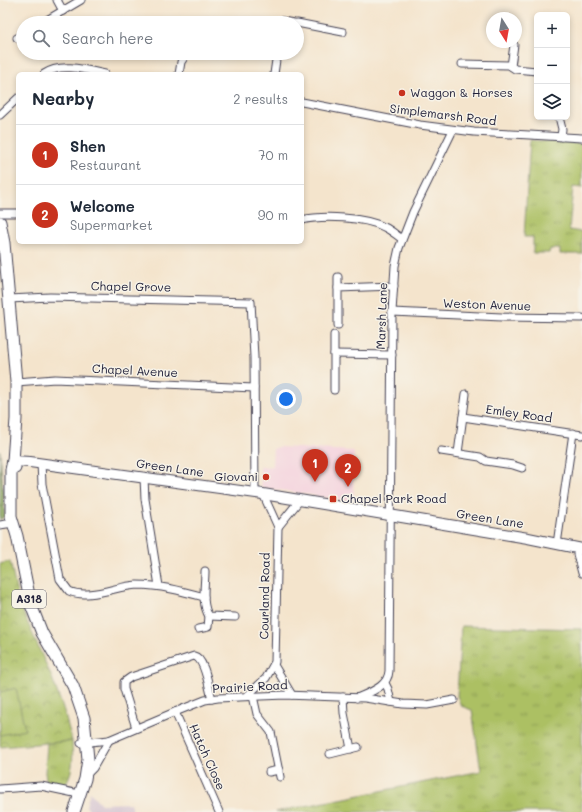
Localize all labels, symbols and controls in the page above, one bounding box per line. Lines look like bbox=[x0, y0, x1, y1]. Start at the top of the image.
north arrow bbox=[486, 12, 522, 48]
map controls bbox=[534, 12, 570, 120]
button: + bbox=[534, 12, 570, 48]
search box bbox=[16, 16, 304, 60]
icon: search bbox=[30, 27, 52, 49]
text: Search here bbox=[62, 28, 153, 48]
button: − bbox=[534, 48, 570, 84]
place label: Waggon & Horses bbox=[410, 84, 513, 100]
button: layers bbox=[534, 84, 570, 120]
text: Nearby bbox=[32, 87, 94, 109]
marker: Waggon & Horses bbox=[397, 88, 407, 98]
text: 2 results bbox=[233, 90, 288, 107]
street label: Simplemarsh Road bbox=[389, 100, 498, 129]
text: Shen bbox=[70, 136, 106, 156]
text: 1 bbox=[42, 146, 48, 163]
text: 70 m bbox=[258, 146, 288, 163]
text: Restaurant bbox=[70, 156, 141, 173]
text: Welcome bbox=[70, 196, 135, 216]
text: 2 bbox=[41, 206, 49, 223]
text: 90 m bbox=[258, 206, 288, 223]
text: Supermarket bbox=[70, 216, 153, 233]
street label: Chapel Grove bbox=[91, 277, 171, 295]
street label: Marsh Lane bbox=[372, 282, 390, 350]
street label: Weston Avenue bbox=[443, 294, 531, 314]
street label: Chapel Avenue bbox=[92, 360, 178, 380]
your location bbox=[276, 389, 296, 409]
street label: Emley Road bbox=[485, 400, 554, 426]
pin: 1 bbox=[302, 449, 328, 482]
street label: Green Lane bbox=[135, 454, 205, 480]
pin: 2 bbox=[335, 454, 361, 487]
place label: Giovani bbox=[214, 468, 258, 484]
marker: Giovani bbox=[261, 472, 271, 482]
place label: Chapel Park Road bbox=[341, 490, 447, 506]
marker: Chapel Park Road bbox=[328, 494, 338, 504]
street label: Green Lane bbox=[455, 505, 525, 531]
street label: Courland Road bbox=[255, 552, 273, 639]
road number: A318 bbox=[12, 590, 46, 608]
street label: Prairie Road bbox=[212, 676, 288, 696]
street label: Hatch Close bbox=[186, 721, 230, 792]

